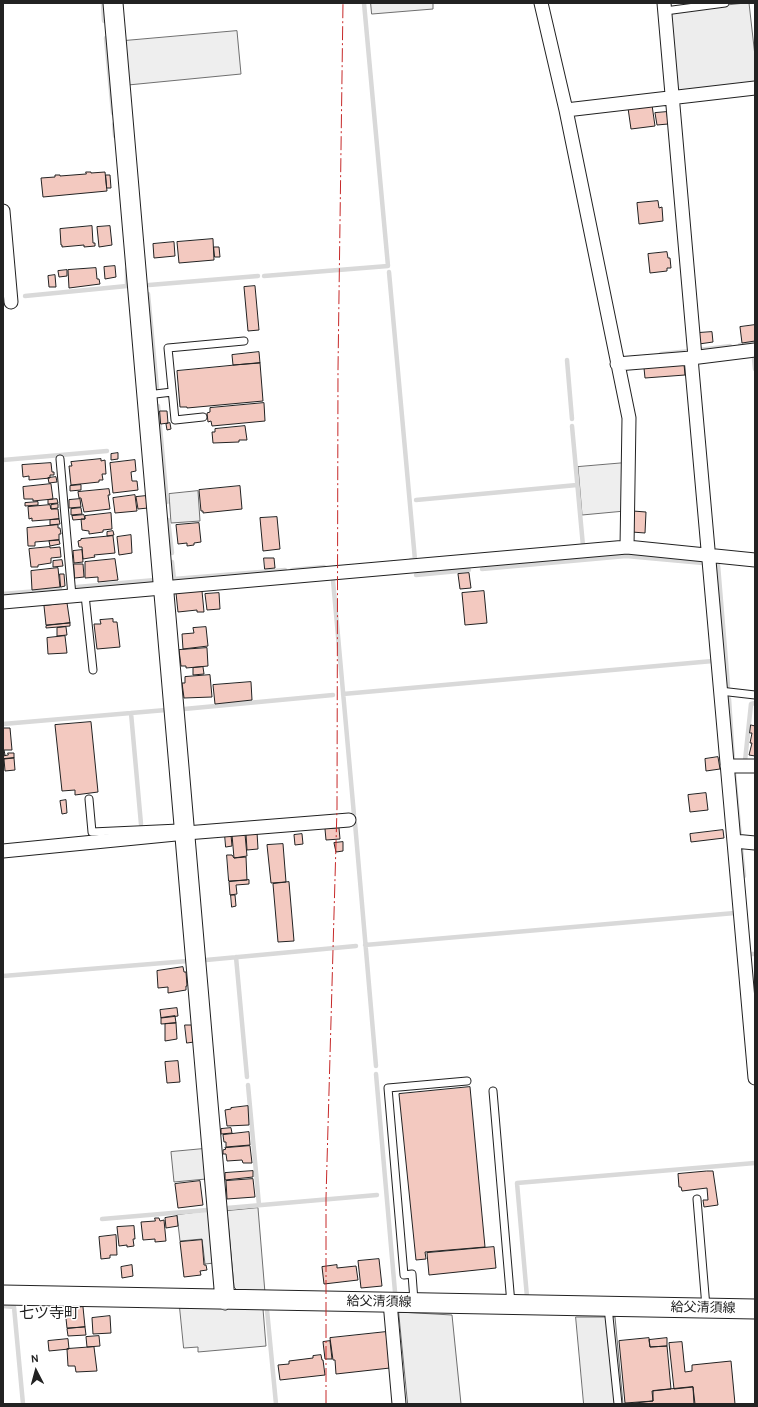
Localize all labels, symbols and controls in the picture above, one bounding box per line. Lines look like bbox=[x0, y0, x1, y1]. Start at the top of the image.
street label: 給父清須線 bbox=[346, 1294, 412, 1310]
street label: 給父清須線 bbox=[670, 1300, 736, 1316]
district label: 七ツ寺町 bbox=[19, 1305, 79, 1323]
north arrow bbox=[16, 1351, 56, 1391]
text: N bbox=[30, 1352, 39, 1365]

